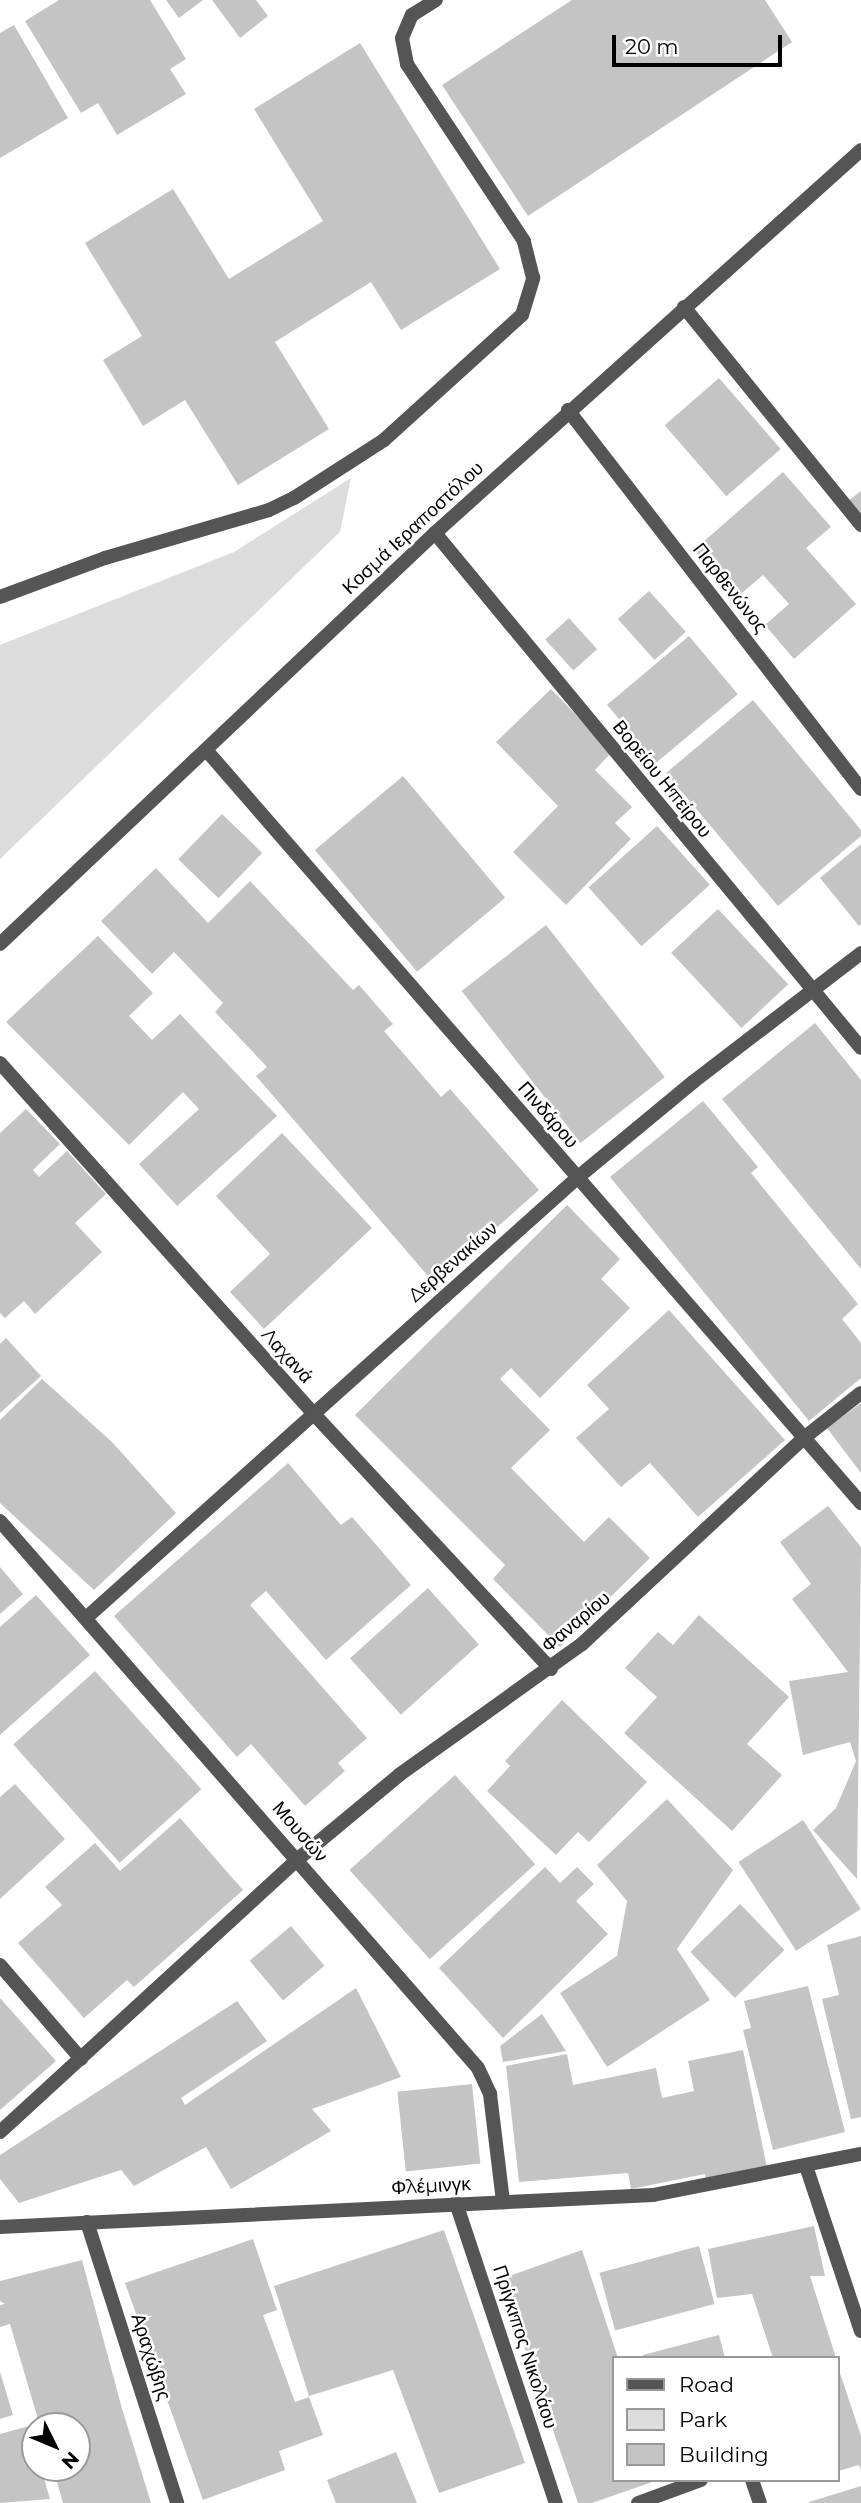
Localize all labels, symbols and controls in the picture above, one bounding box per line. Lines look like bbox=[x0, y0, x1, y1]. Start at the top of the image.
scale bar bbox=[616, 21, 786, 65]
text: 20 m bbox=[625, 34, 679, 59]
street label: Κοσμά Ιεραποστόλου bbox=[338, 457, 488, 599]
street label: Παρθενώνος bbox=[688, 538, 772, 638]
street label: Βορείου Ηπείρου bbox=[608, 716, 716, 842]
street label: Πινδάρου bbox=[513, 1077, 583, 1153]
street label: Δερβενακίων bbox=[404, 1217, 502, 1307]
street label: Λαχανά bbox=[256, 1324, 318, 1388]
street label: Φαναρίου bbox=[537, 1587, 615, 1657]
street label: Μουσών bbox=[268, 1797, 332, 1867]
street label: Φλέμινγκ bbox=[391, 2173, 471, 2199]
street label: Πρίγκιπος Νικολάου bbox=[488, 2262, 562, 2432]
street label: Αραχώβης bbox=[126, 2311, 176, 2403]
legend bbox=[612, 2356, 840, 2482]
text: Road bbox=[679, 2372, 734, 2397]
text: Park bbox=[679, 2407, 727, 2432]
north arrow bbox=[21, 2412, 91, 2482]
text: Building bbox=[679, 2442, 769, 2467]
text: N bbox=[57, 2447, 84, 2474]

